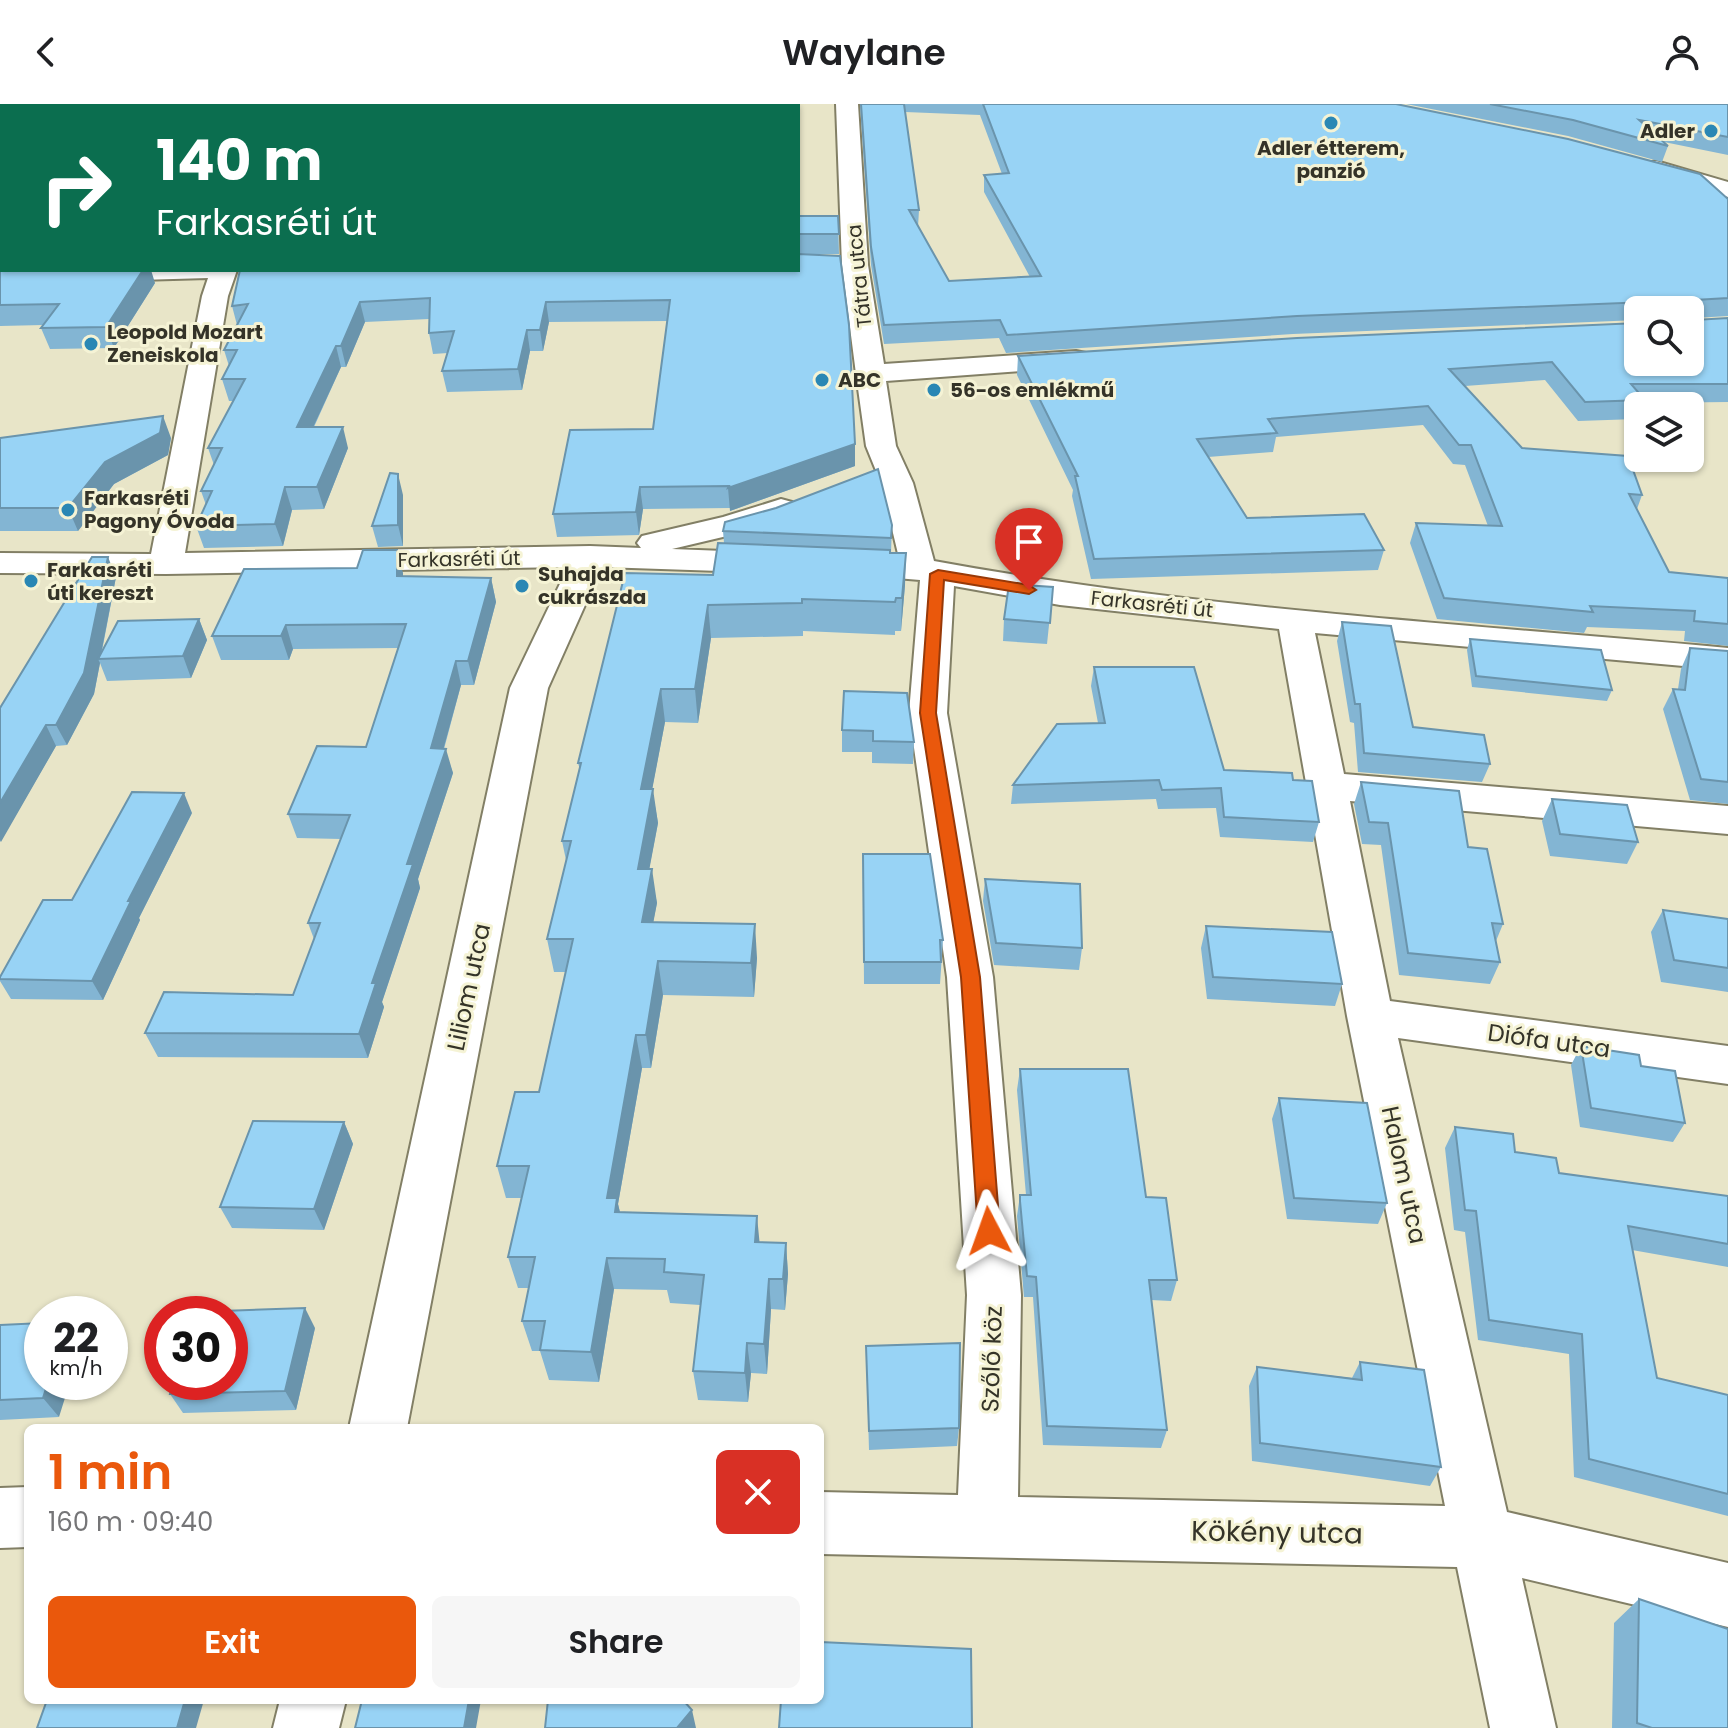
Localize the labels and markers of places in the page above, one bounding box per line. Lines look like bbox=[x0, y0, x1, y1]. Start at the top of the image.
marker: Adler étterem, panzió bbox=[1322, 114, 1340, 132]
place label: Adler bbox=[1640, 117, 1695, 145]
marker: Adler bbox=[1702, 122, 1720, 140]
place label: Adler étterem, panzió bbox=[1257, 134, 1405, 185]
place label: Leopold Mozart Zeneiskola bbox=[107, 318, 263, 369]
marker: Leopold Mozart Zeneiskola bbox=[82, 335, 100, 353]
place label: ABC bbox=[838, 366, 881, 394]
marker: ABC bbox=[813, 371, 831, 389]
place label: 56-os emlékmű bbox=[950, 376, 1114, 404]
marker: 56-os emlékmű bbox=[925, 381, 943, 399]
place label: Farkasréti Pagony Óvoda bbox=[84, 484, 235, 535]
marker: Farkasréti Pagony Óvoda bbox=[59, 501, 77, 519]
pin bbox=[995, 508, 1063, 590]
place label: Farkasréti úti kereszt bbox=[47, 556, 154, 607]
place label: Suhajda cukrászda bbox=[538, 560, 646, 611]
marker: Farkasréti úti kereszt bbox=[22, 572, 40, 590]
marker: Suhajda cukrászda bbox=[513, 577, 531, 595]

